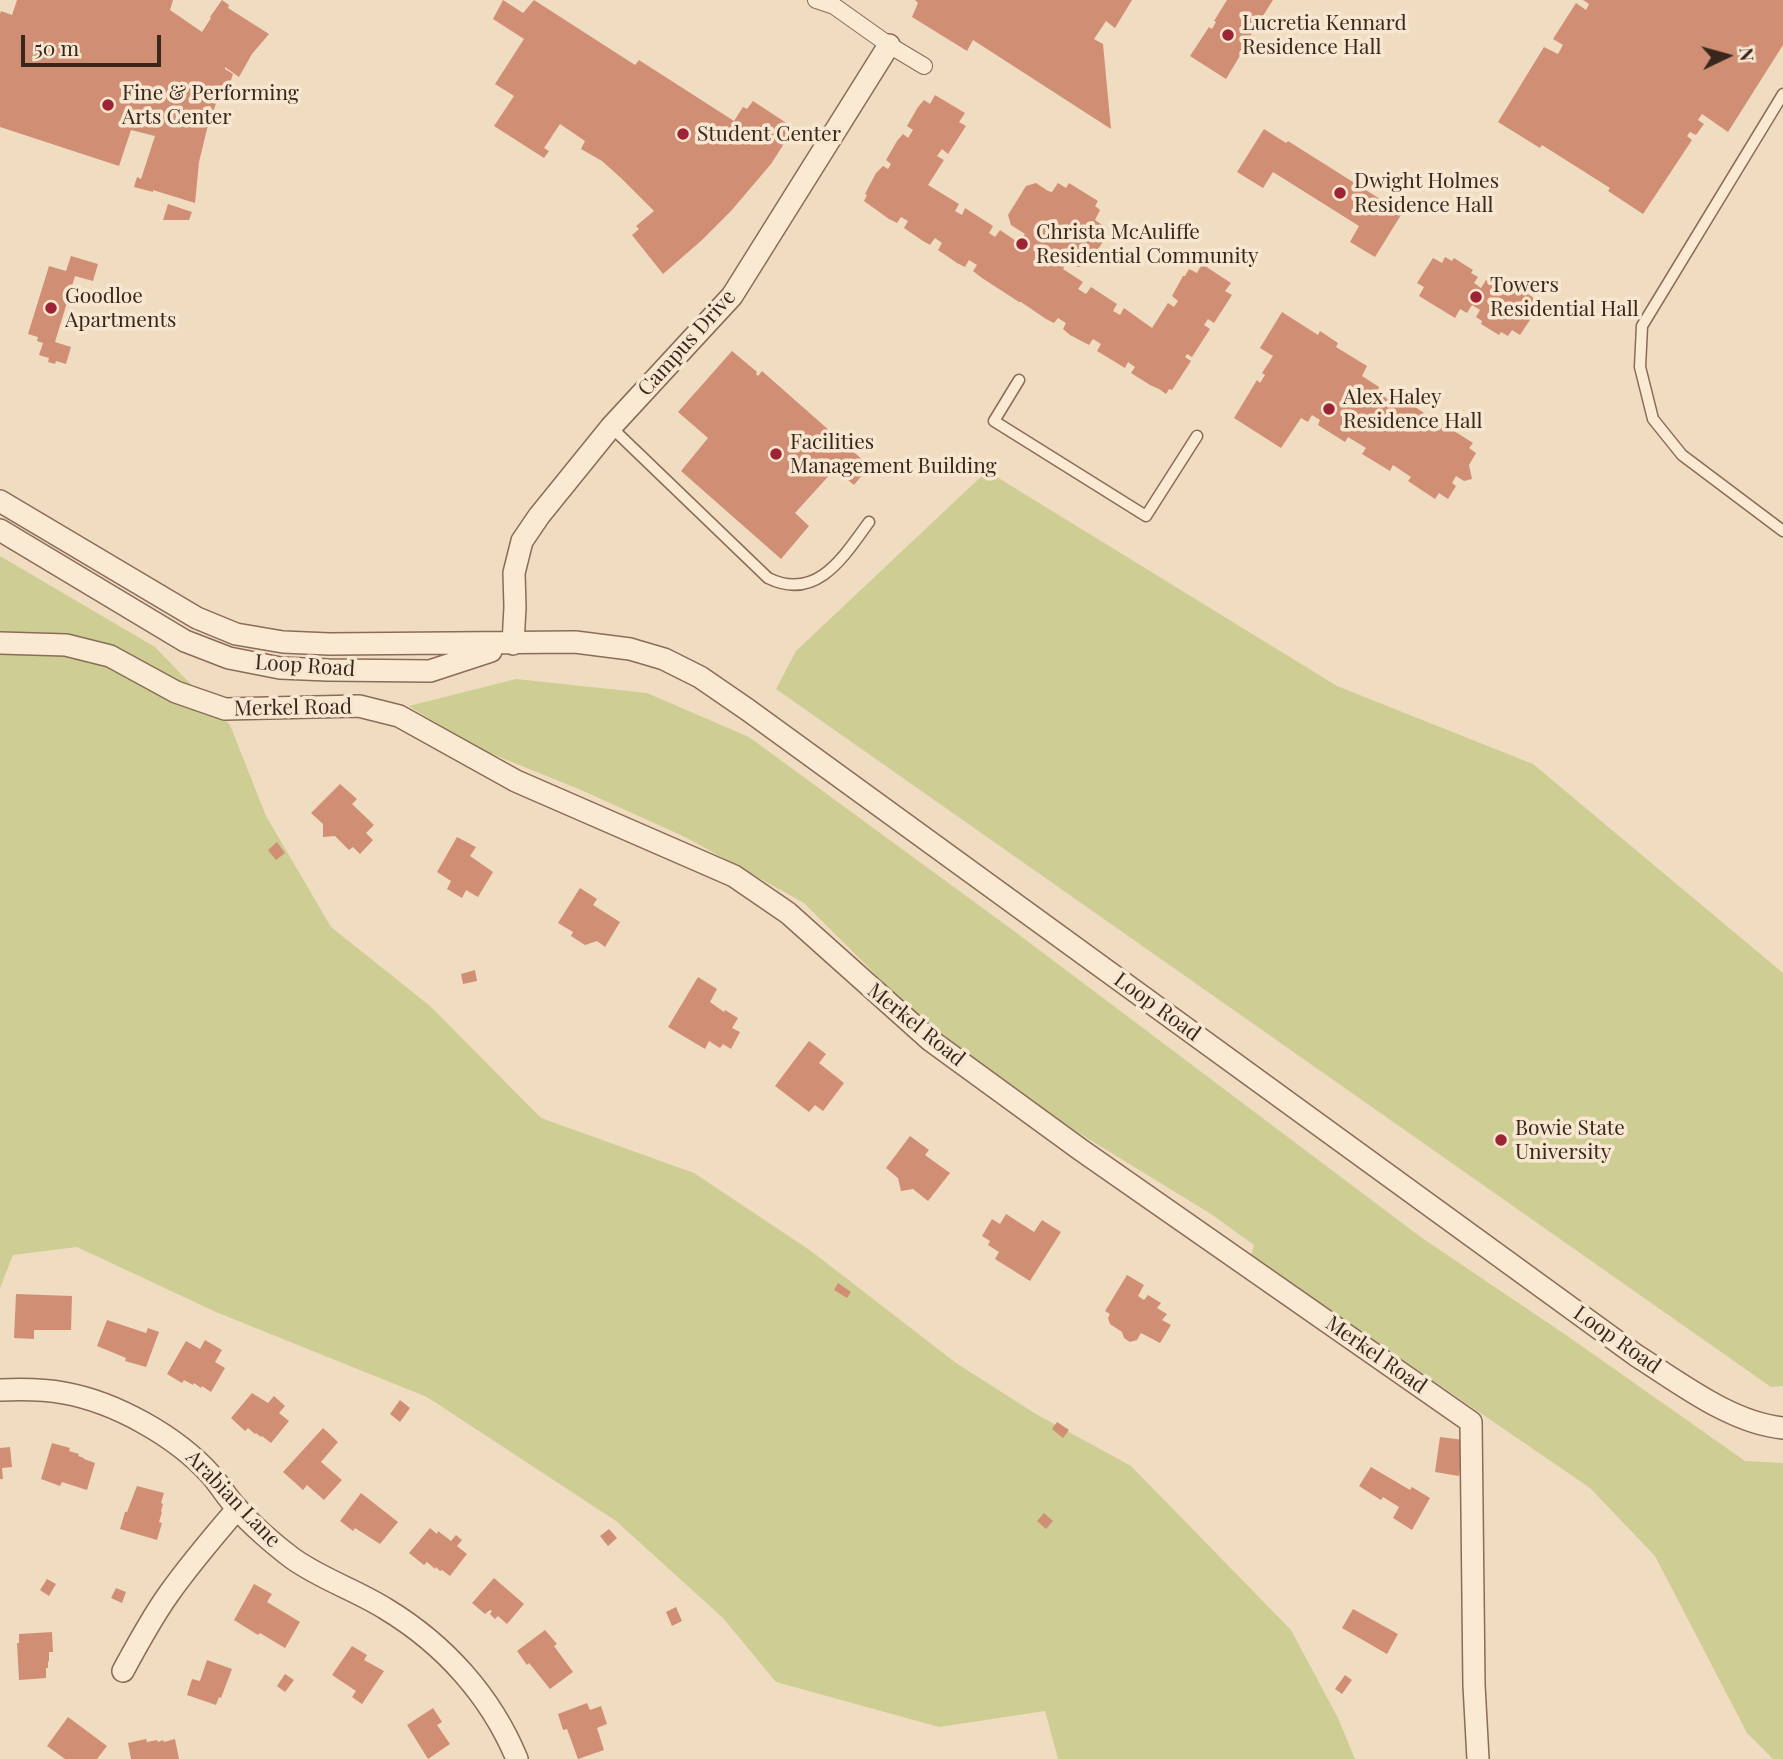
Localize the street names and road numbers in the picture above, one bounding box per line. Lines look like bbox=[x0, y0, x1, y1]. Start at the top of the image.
street label: Campus Drive bbox=[633, 285, 741, 401]
street label: Loop Road bbox=[254, 650, 356, 682]
street label: Merkel Road bbox=[234, 694, 352, 722]
street label: Loop Road bbox=[1109, 967, 1205, 1047]
street label: Merkel Road bbox=[862, 978, 970, 1072]
street label: Loop Road bbox=[1569, 1301, 1665, 1379]
street label: Merkel Road bbox=[1320, 1311, 1432, 1399]
street label: Arabian Lane bbox=[180, 1445, 286, 1553]

